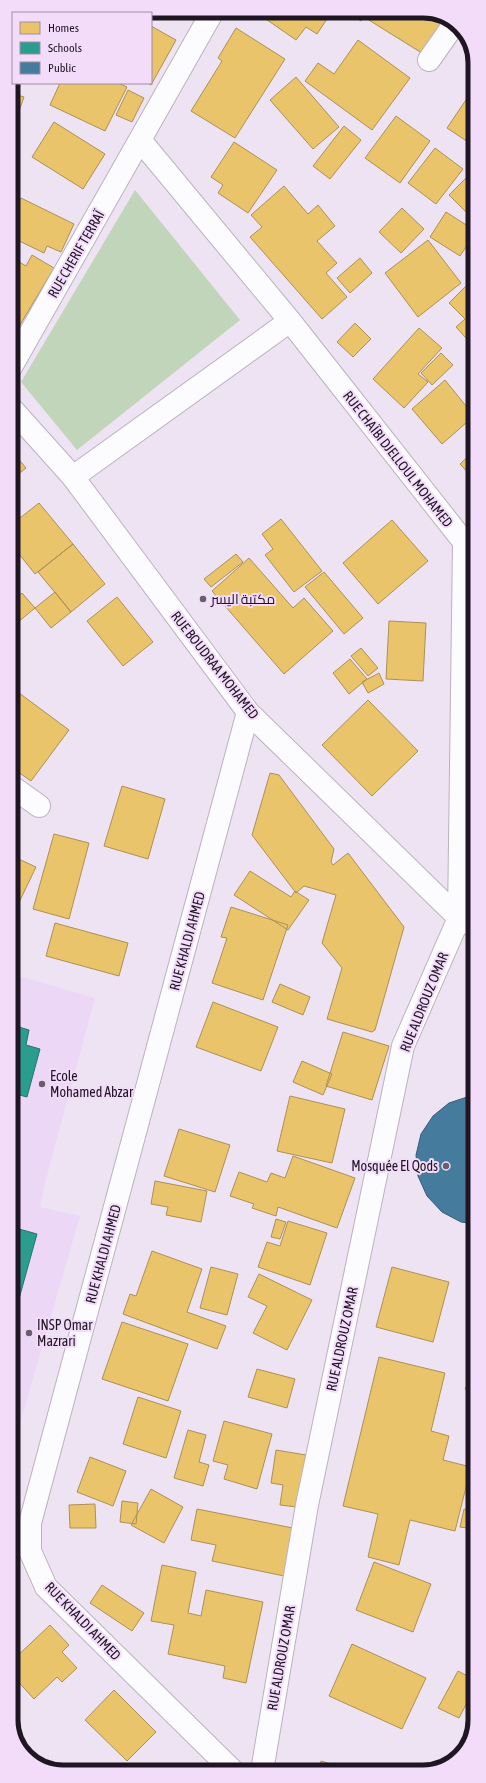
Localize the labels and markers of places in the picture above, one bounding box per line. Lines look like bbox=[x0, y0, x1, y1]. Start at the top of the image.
place label: مكتبة اليسر bbox=[210, 591, 275, 607]
marker: مكتبة اليسر bbox=[198, 594, 208, 604]
place label: Ecole Mohamed Abzar bbox=[50, 1068, 134, 1100]
marker: Ecole Mohamed Abzar bbox=[37, 1079, 47, 1089]
place label: Mosquée El Qods bbox=[351, 1158, 438, 1174]
marker: Mosquée El Qods bbox=[441, 1161, 451, 1171]
place label: INSP Omar Mazrari bbox=[37, 1317, 93, 1349]
marker: INSP Omar Mazrari bbox=[24, 1328, 34, 1338]

